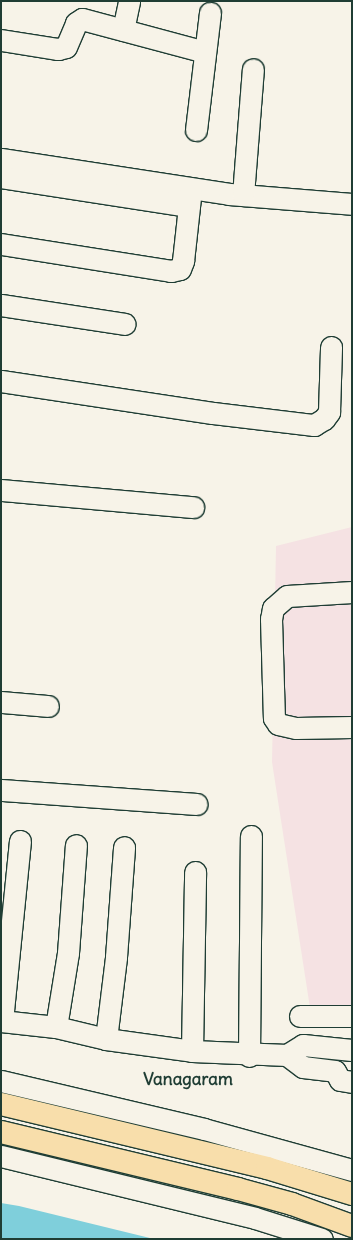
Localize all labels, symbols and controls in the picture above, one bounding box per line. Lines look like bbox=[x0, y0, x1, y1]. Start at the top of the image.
district label: Vanagaram bbox=[143, 1070, 233, 1090]

